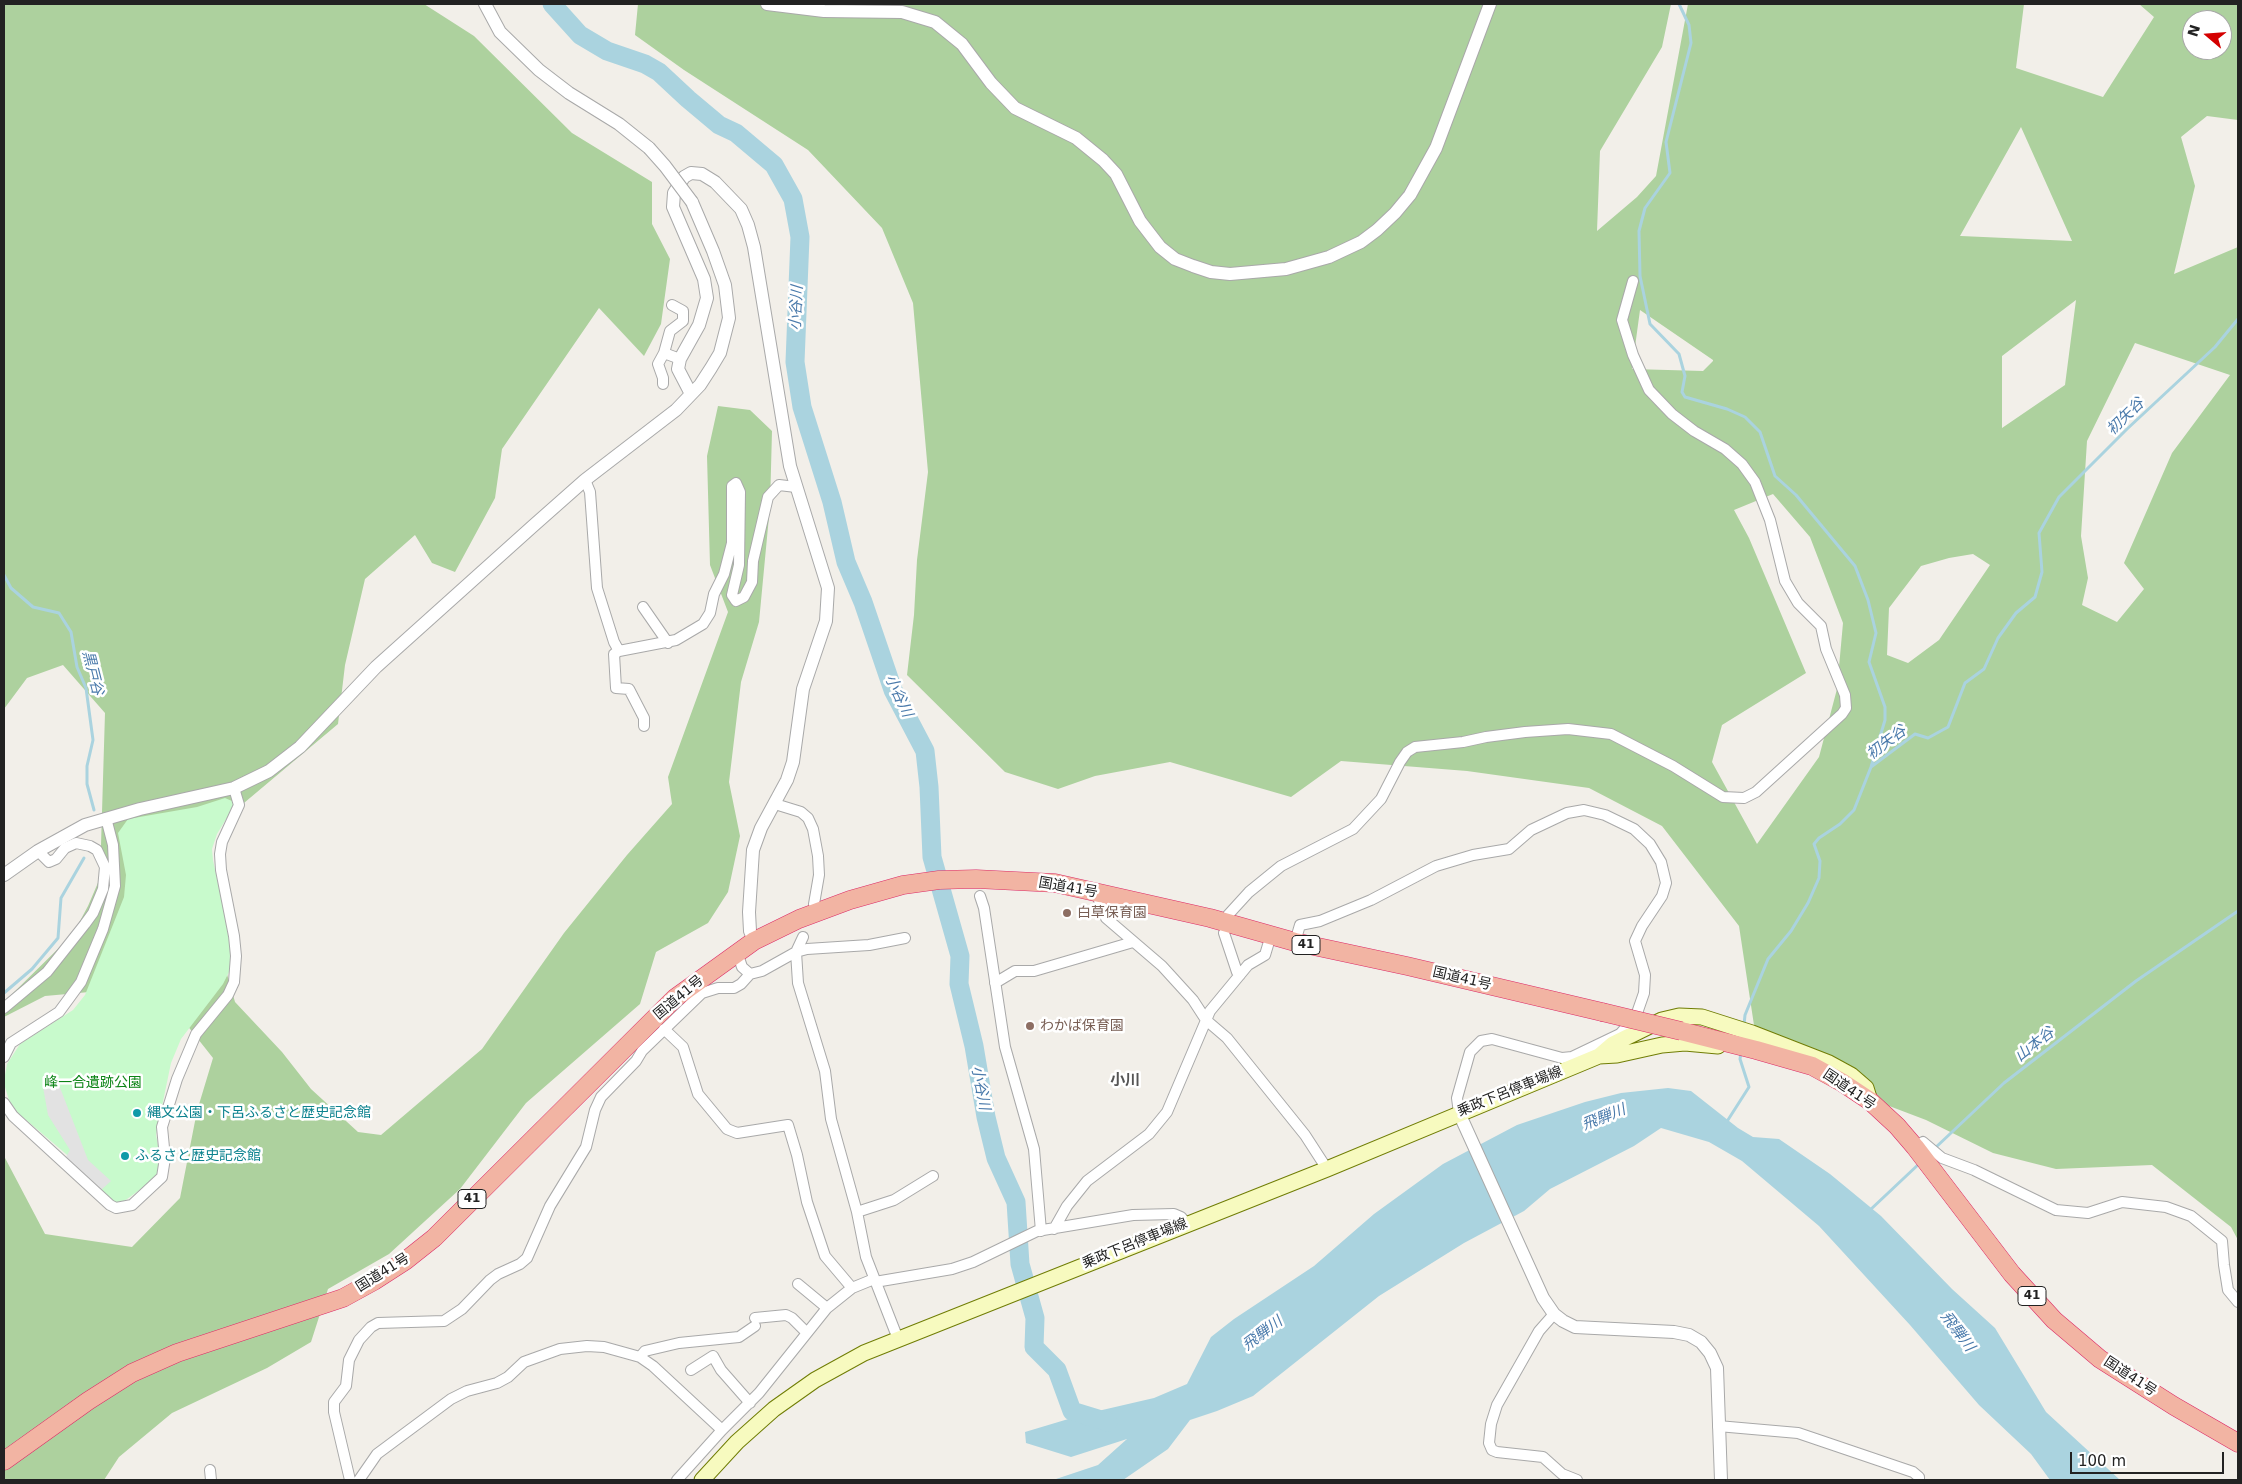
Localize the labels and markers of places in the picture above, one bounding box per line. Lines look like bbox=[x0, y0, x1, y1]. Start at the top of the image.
place label: 白草保育園 bbox=[1077, 905, 1147, 921]
marker: 白草保育園 bbox=[1061, 907, 1073, 919]
place label: わかば保育園 bbox=[1040, 1018, 1124, 1034]
marker: わかば保育園 bbox=[1024, 1020, 1036, 1032]
place label: 縄文公園・下呂ふるさと歴史記念館 bbox=[147, 1105, 371, 1121]
marker: 縄文公園・下呂ふるさと歴史記念館 bbox=[131, 1107, 143, 1119]
place label: ふるさと歴史記念館 bbox=[135, 1148, 261, 1164]
marker: ふるさと歴史記念館 bbox=[119, 1150, 131, 1162]

